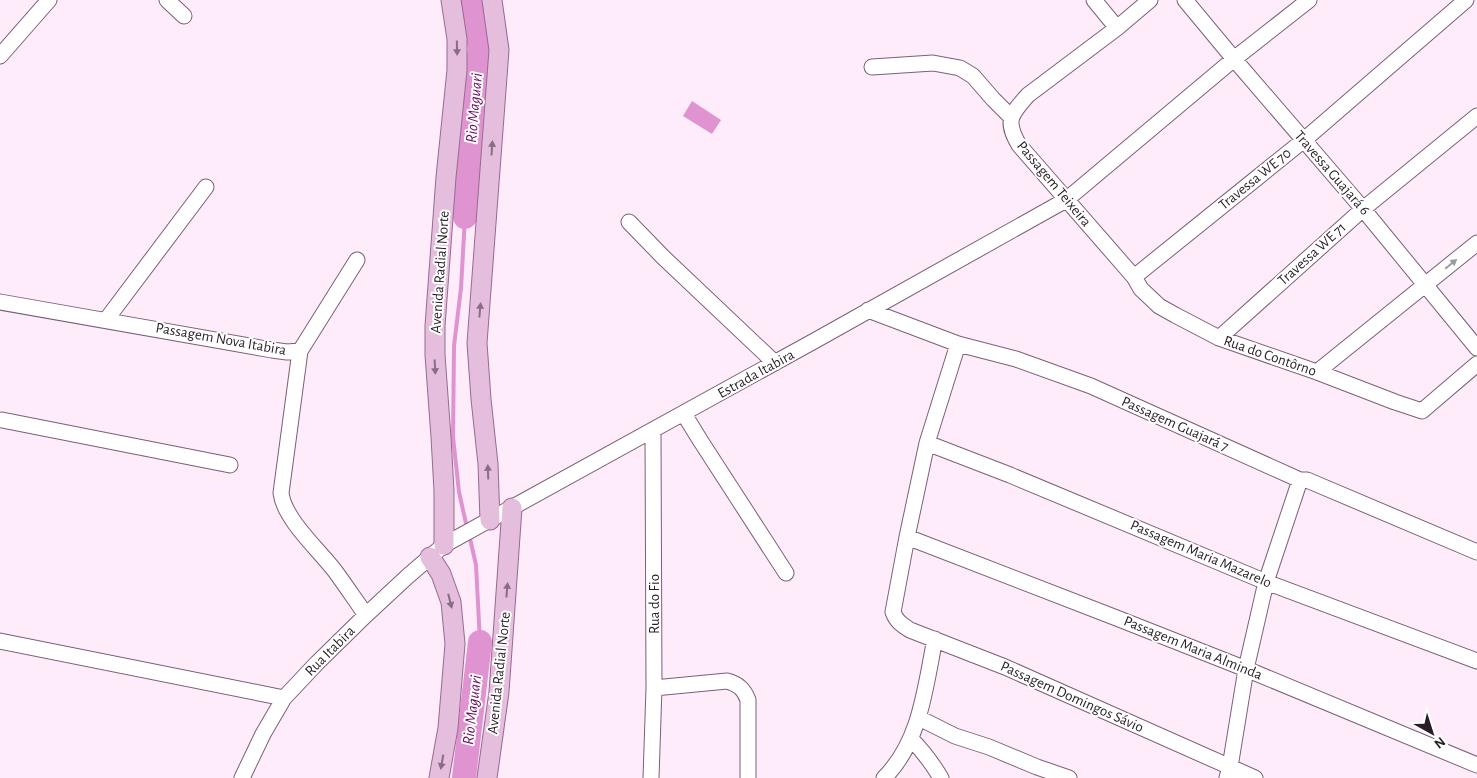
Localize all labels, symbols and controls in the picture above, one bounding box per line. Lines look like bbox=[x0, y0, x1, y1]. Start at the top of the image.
one-way arrow bbox=[453, 41, 461, 57]
water label: Rio Maguari bbox=[463, 72, 485, 144]
street label: Travessa Guajará 6 bbox=[1291, 128, 1373, 218]
street label: Passagem Teixeira bbox=[1014, 138, 1094, 230]
one-way arrow bbox=[488, 139, 496, 155]
street label: Travessa WE 70 bbox=[1216, 145, 1294, 213]
street label: Avenida Radial Norte bbox=[428, 210, 452, 334]
street label: Travessa WE 71 bbox=[1275, 220, 1349, 288]
one-way arrow bbox=[1444, 259, 1457, 270]
one-way arrow bbox=[476, 301, 484, 317]
street label: Passagem Nova Itabira bbox=[155, 320, 287, 358]
street label: Rua do Contôrno bbox=[1222, 333, 1318, 379]
street label: Estrada Itabira bbox=[715, 347, 797, 401]
one-way arrow bbox=[432, 360, 440, 376]
street label: Passagem Guajará 7 bbox=[1119, 394, 1231, 454]
one-way arrow bbox=[484, 463, 492, 479]
street label: Passagem Maria Mazarelo bbox=[1128, 517, 1274, 591]
street label: Rua do Fio bbox=[647, 574, 662, 634]
one-way arrow bbox=[503, 582, 511, 598]
one-way arrow bbox=[446, 593, 454, 608]
street label: Avenida Radial Norte bbox=[485, 611, 513, 735]
street label: Passagem Maria Alminda bbox=[1122, 613, 1264, 683]
street label: Rua Itabira bbox=[302, 623, 358, 679]
street label: Passagem Domingos Sávio bbox=[998, 659, 1146, 735]
water label: Rio Maguari bbox=[460, 674, 484, 746]
north arrow bbox=[1407, 708, 1457, 758]
text: N bbox=[1431, 734, 1448, 751]
one-way arrow bbox=[437, 754, 445, 770]

